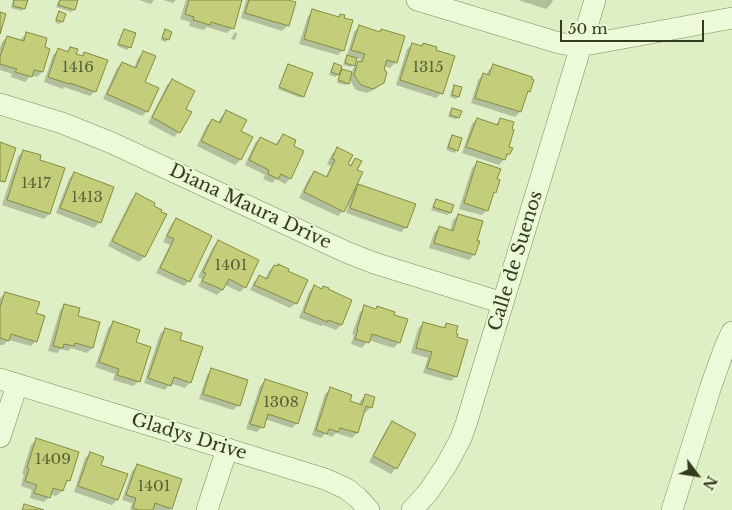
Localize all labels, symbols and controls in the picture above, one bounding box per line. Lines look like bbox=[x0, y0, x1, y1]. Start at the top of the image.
scale bar bbox=[562, 10, 706, 42]
text: 50 m bbox=[568, 19, 608, 38]
house number: 1416 bbox=[62, 59, 94, 77]
house number: 1315 bbox=[412, 59, 444, 77]
street label: Diana Maura Drive bbox=[166, 160, 334, 254]
house number: 1417 bbox=[21, 175, 51, 193]
street label: Calle de Suenos bbox=[484, 188, 548, 334]
house number: 1413 bbox=[71, 189, 103, 207]
house number: 1401 bbox=[215, 257, 247, 275]
house number: 1308 bbox=[263, 394, 299, 412]
street label: Gladys Drive bbox=[129, 409, 249, 465]
north arrow bbox=[672, 450, 722, 500]
house number: 1409 bbox=[35, 451, 71, 469]
text: N bbox=[699, 472, 721, 493]
house number: 1401 bbox=[138, 478, 170, 496]

